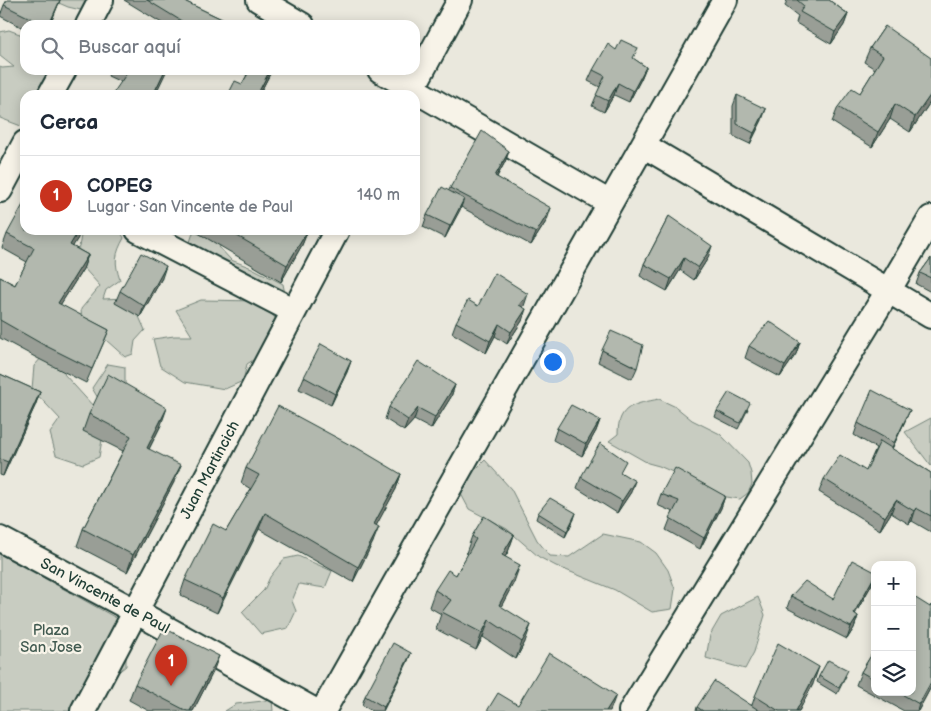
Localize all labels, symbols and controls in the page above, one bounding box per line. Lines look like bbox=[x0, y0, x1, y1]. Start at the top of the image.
search box bbox=[20, 20, 420, 75]
icon: search bbox=[38, 34, 66, 62]
text: Buscar aquí bbox=[78, 36, 181, 59]
text: Cerca bbox=[40, 110, 98, 135]
text: COPEG bbox=[87, 175, 153, 198]
text: 1 bbox=[53, 186, 59, 205]
text: 140 m bbox=[357, 186, 400, 205]
text: Lugar · San Vincente de Paul bbox=[87, 198, 293, 217]
your location bbox=[540, 349, 566, 375]
street label: Juan Martincich bbox=[176, 418, 244, 522]
street label: San Vincente de Paul bbox=[37, 554, 173, 638]
map controls bbox=[871, 561, 916, 696]
button: + bbox=[871, 561, 916, 606]
button: − bbox=[871, 606, 916, 651]
park label: Plaza San Jose bbox=[20, 621, 82, 657]
pin: 1 bbox=[155, 645, 187, 686]
button: layers bbox=[871, 651, 916, 696]

